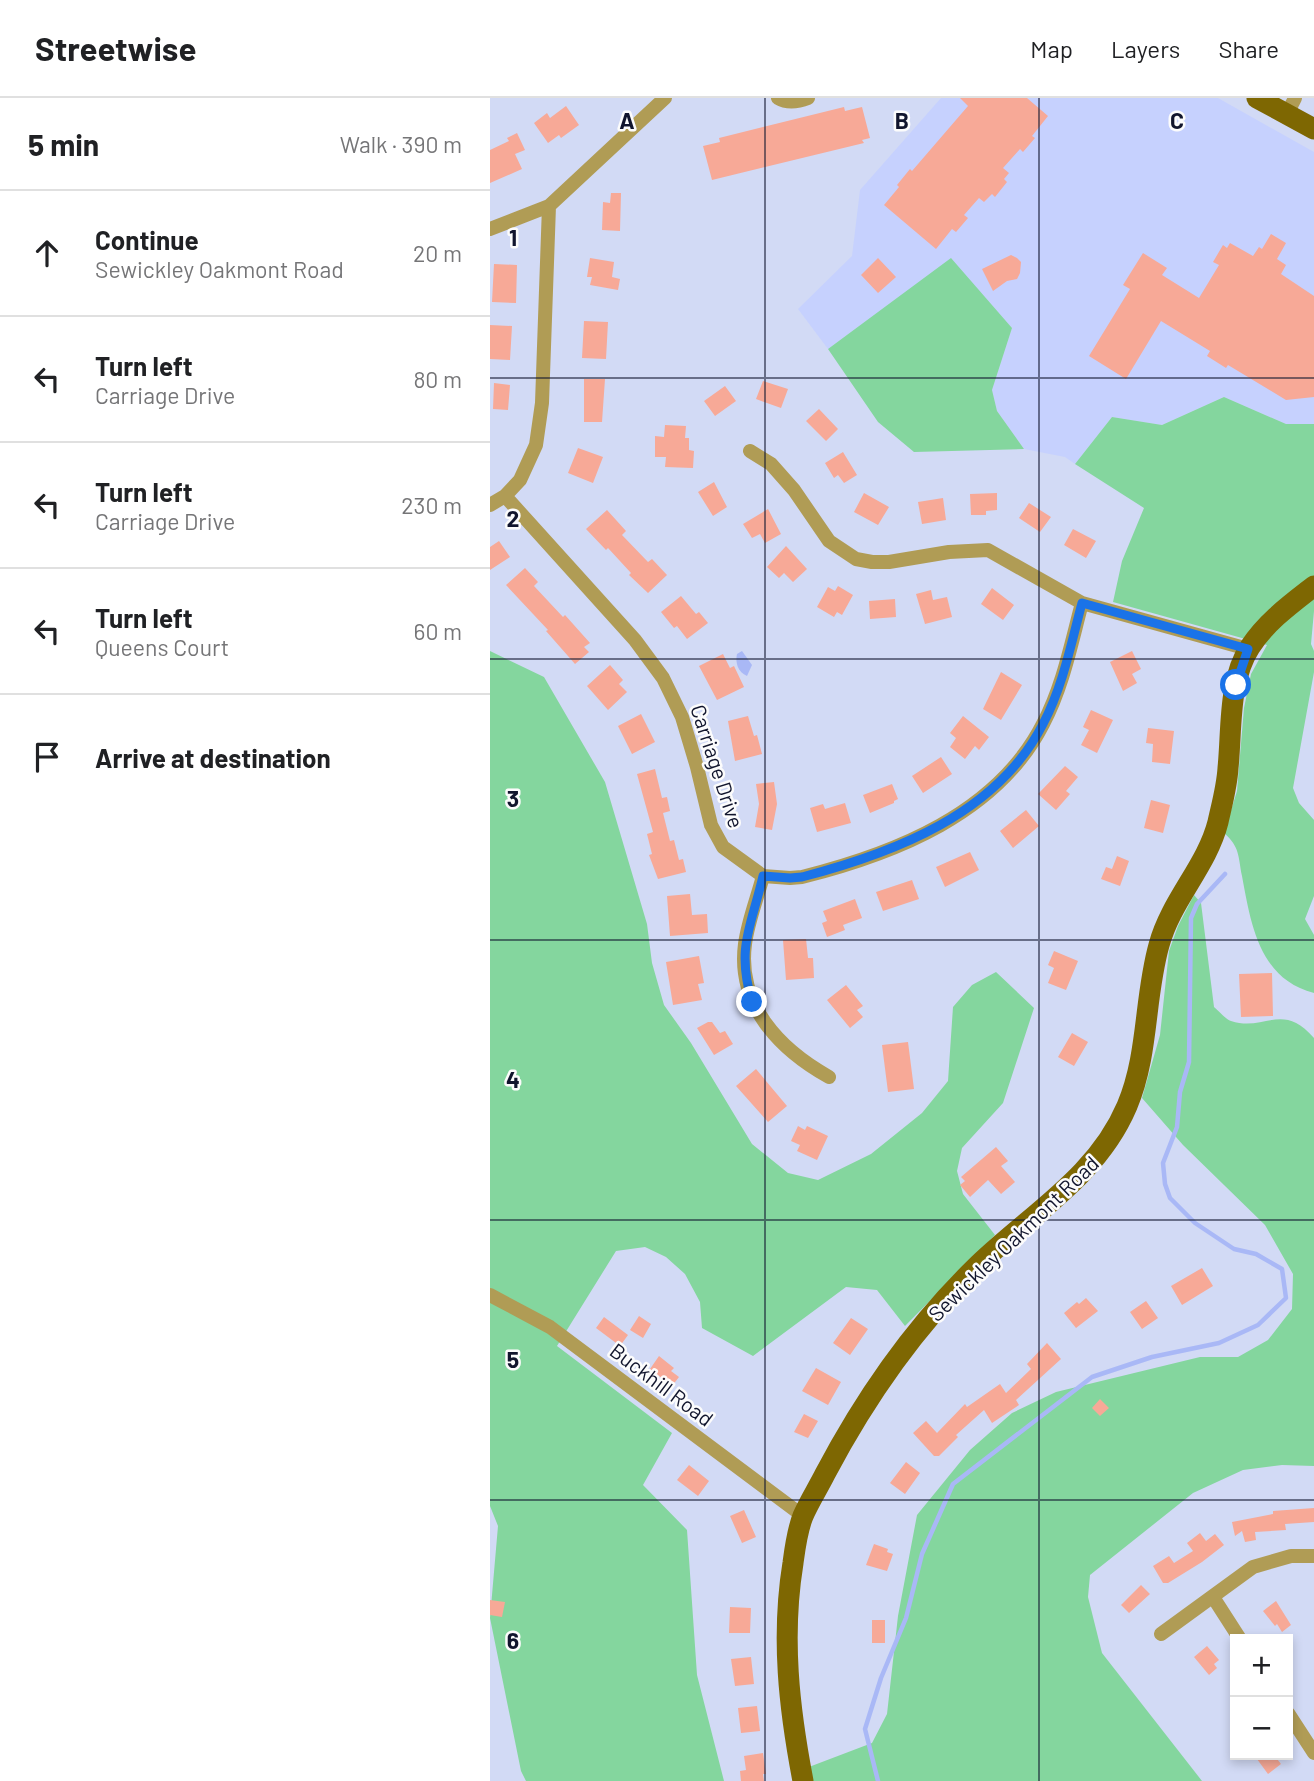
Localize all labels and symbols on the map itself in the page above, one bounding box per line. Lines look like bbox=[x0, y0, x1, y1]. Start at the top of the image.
text: A bbox=[619, 106, 635, 134]
text: B bbox=[895, 106, 909, 134]
text: C bbox=[1170, 106, 1184, 134]
text: 1 bbox=[509, 223, 517, 251]
text: 2 bbox=[507, 504, 519, 532]
route start bbox=[1220, 669, 1251, 700]
street label: Carriage Drive bbox=[686, 701, 750, 831]
text: 3 bbox=[507, 784, 519, 812]
route end bbox=[736, 986, 767, 1017]
text: 4 bbox=[506, 1065, 520, 1093]
street label: Sewickley Oakmont Road bbox=[923, 1150, 1103, 1326]
street label: Buckhill Road bbox=[606, 1337, 718, 1431]
text: 5 bbox=[507, 1345, 519, 1373]
text: 6 bbox=[507, 1626, 519, 1654]

